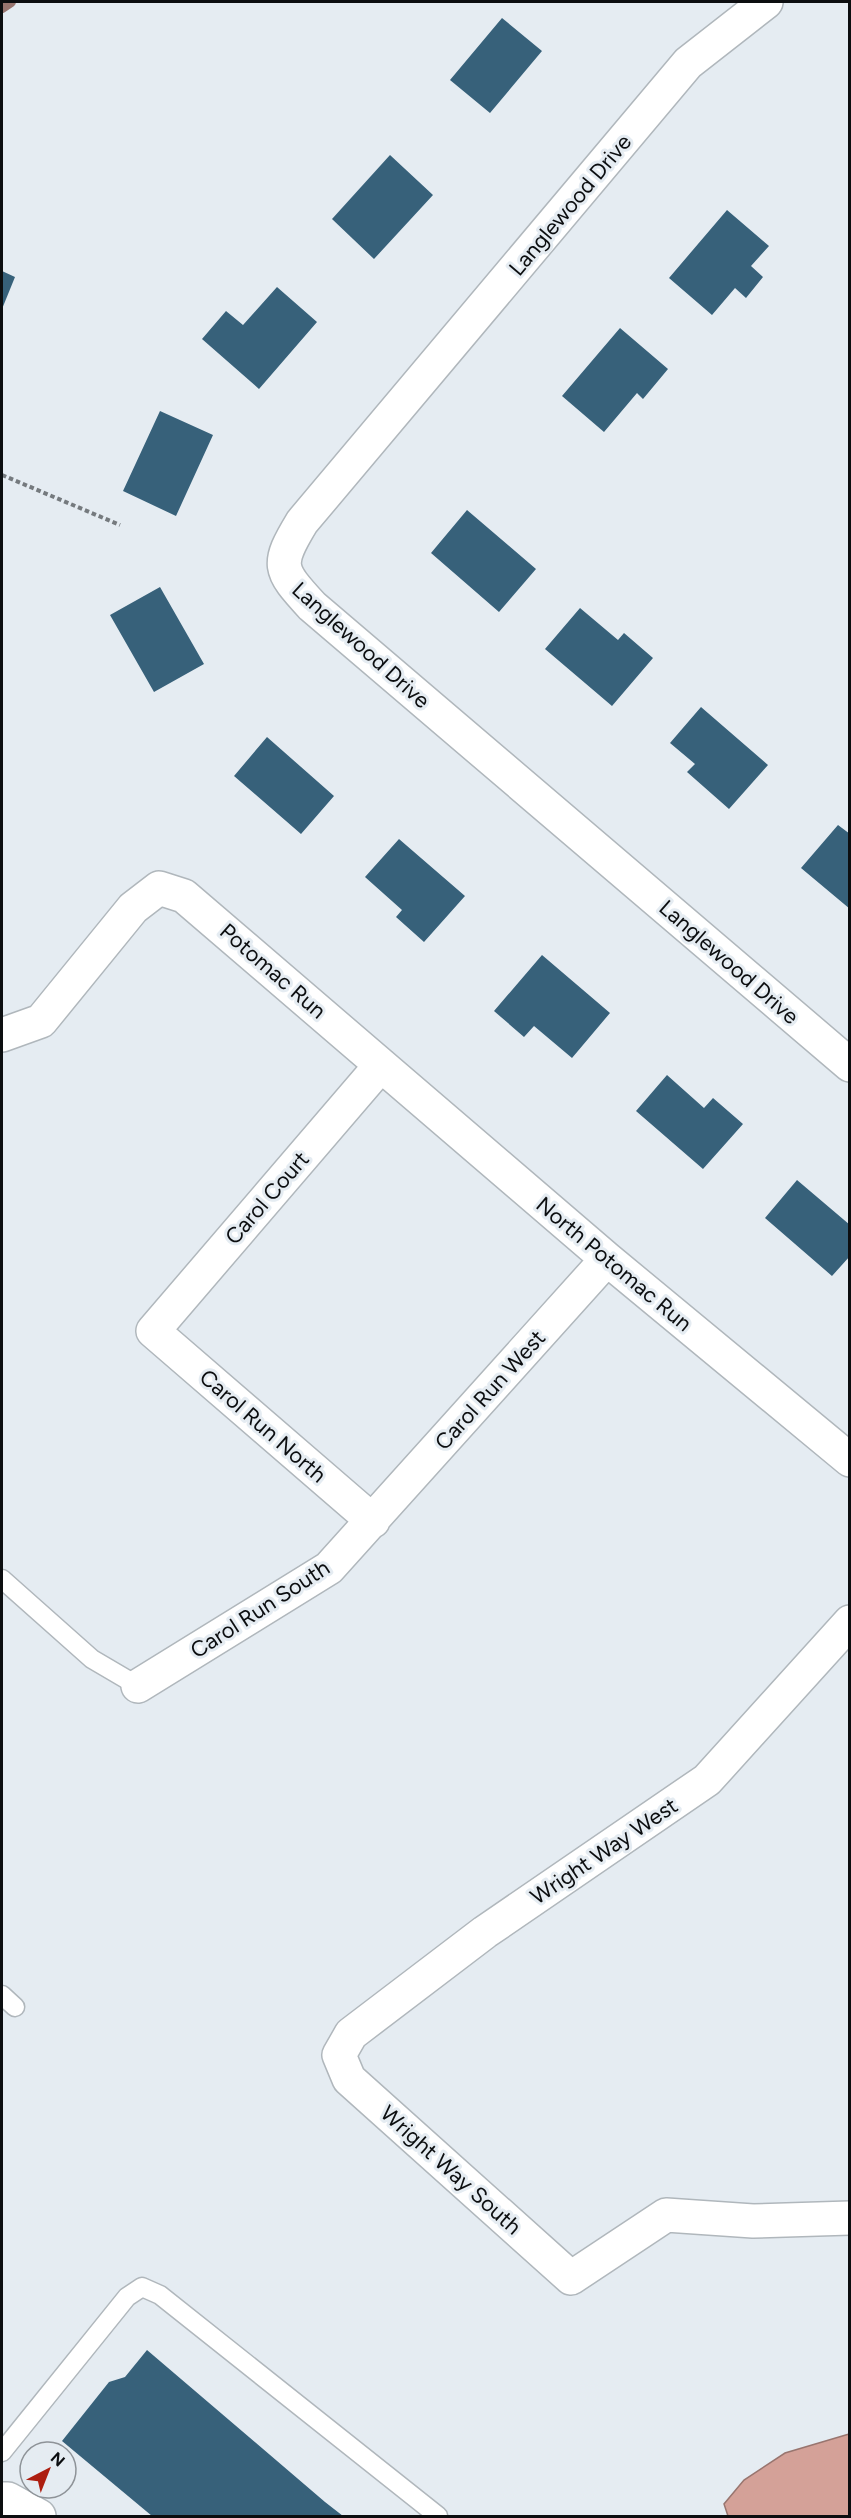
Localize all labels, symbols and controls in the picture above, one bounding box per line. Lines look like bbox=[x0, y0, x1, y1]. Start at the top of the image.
street label: Langlewood Drive bbox=[503, 129, 637, 281]
street label: Langlewood Drive bbox=[287, 576, 435, 714]
street label: Langlewood Drive bbox=[654, 894, 804, 1030]
street label: Potomac Run bbox=[214, 918, 332, 1024]
street label: Carol Court bbox=[219, 1146, 315, 1250]
street label: North Potomac Run bbox=[531, 1191, 697, 1337]
street label: Carol Run West bbox=[429, 1324, 551, 1456]
street label: Carol Run North bbox=[194, 1364, 332, 1488]
street label: Carol Run South bbox=[185, 1554, 335, 1664]
street label: Wright Way West bbox=[525, 1792, 683, 1910]
street label: Wright Way South bbox=[375, 2100, 527, 2240]
north arrow bbox=[18, 2440, 78, 2500]
text: N bbox=[47, 2448, 69, 2470]

